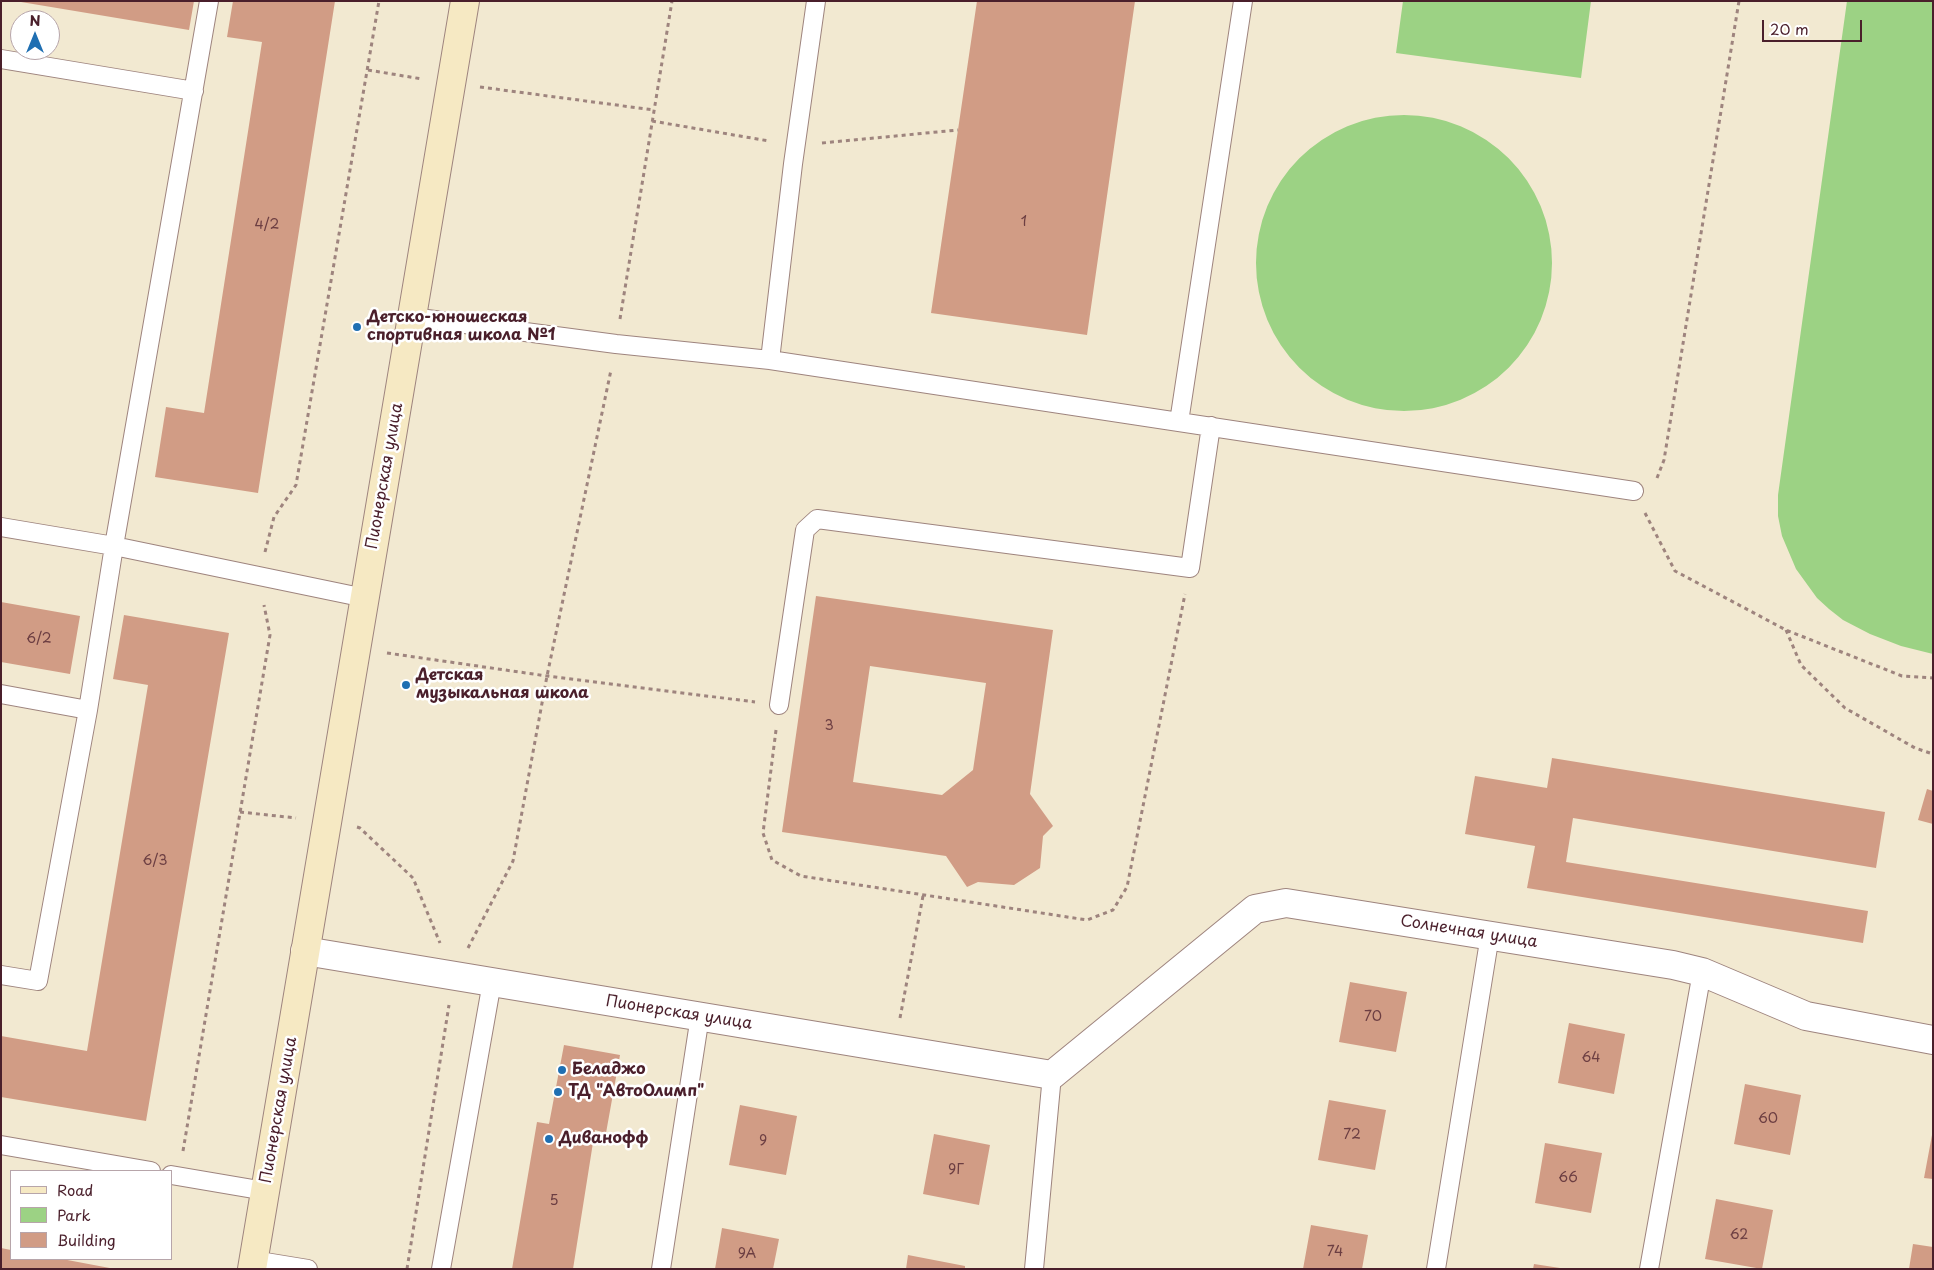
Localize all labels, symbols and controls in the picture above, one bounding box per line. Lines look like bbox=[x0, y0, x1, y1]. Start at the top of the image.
north arrow bbox=[10, 10, 60, 60]
text: N bbox=[29, 10, 41, 31]
scale bar bbox=[1764, 10, 1864, 42]
text: 20 m bbox=[1770, 17, 1809, 40]
house number: 1 bbox=[1021, 214, 1027, 230]
house number: 4/2 bbox=[255, 217, 279, 233]
place label: Детско-юношеская спортивная школа №1 bbox=[367, 308, 556, 346]
marker: Детско-юношеская спортивная школа №1 bbox=[351, 321, 363, 333]
street label: Пионерская улица bbox=[363, 401, 407, 551]
house number: 6/2 bbox=[26, 631, 52, 647]
place label: Детская музыкальная школа bbox=[416, 666, 589, 704]
marker: Детская музыкальная школа bbox=[400, 679, 412, 691]
house number: 3 bbox=[824, 718, 834, 734]
house number: 6/3 bbox=[143, 853, 167, 869]
street label: Солнечная улица bbox=[1399, 912, 1539, 952]
street label: Пионерская улица bbox=[604, 992, 754, 1034]
house number: 70 bbox=[1364, 1009, 1382, 1025]
street label: Пионерская улица bbox=[257, 1035, 301, 1185]
house number: 64 bbox=[1581, 1050, 1601, 1066]
place label: Беладжо bbox=[572, 1060, 646, 1080]
marker: Беладжо bbox=[556, 1064, 568, 1076]
place label: ТД "АвтоОлимп" bbox=[568, 1082, 704, 1102]
marker: ТД "АвтоОлимп" bbox=[552, 1086, 564, 1098]
house number: 60 bbox=[1758, 1111, 1778, 1127]
house number: 72 bbox=[1343, 1127, 1361, 1143]
place label: Диванофф bbox=[559, 1129, 648, 1149]
marker: Диванофф bbox=[543, 1133, 555, 1145]
house number: 9 bbox=[759, 1133, 767, 1149]
house number: 9Г bbox=[948, 1162, 964, 1178]
legend bbox=[10, 1170, 172, 1260]
house number: 66 bbox=[1558, 1170, 1578, 1186]
text: Road bbox=[57, 1178, 93, 1201]
house number: 5 bbox=[549, 1193, 559, 1209]
text: Park bbox=[57, 1203, 91, 1226]
house number: 62 bbox=[1730, 1227, 1748, 1243]
text: Building bbox=[57, 1228, 116, 1251]
house number: 74 bbox=[1327, 1244, 1343, 1260]
house number: 9А bbox=[738, 1246, 756, 1262]

